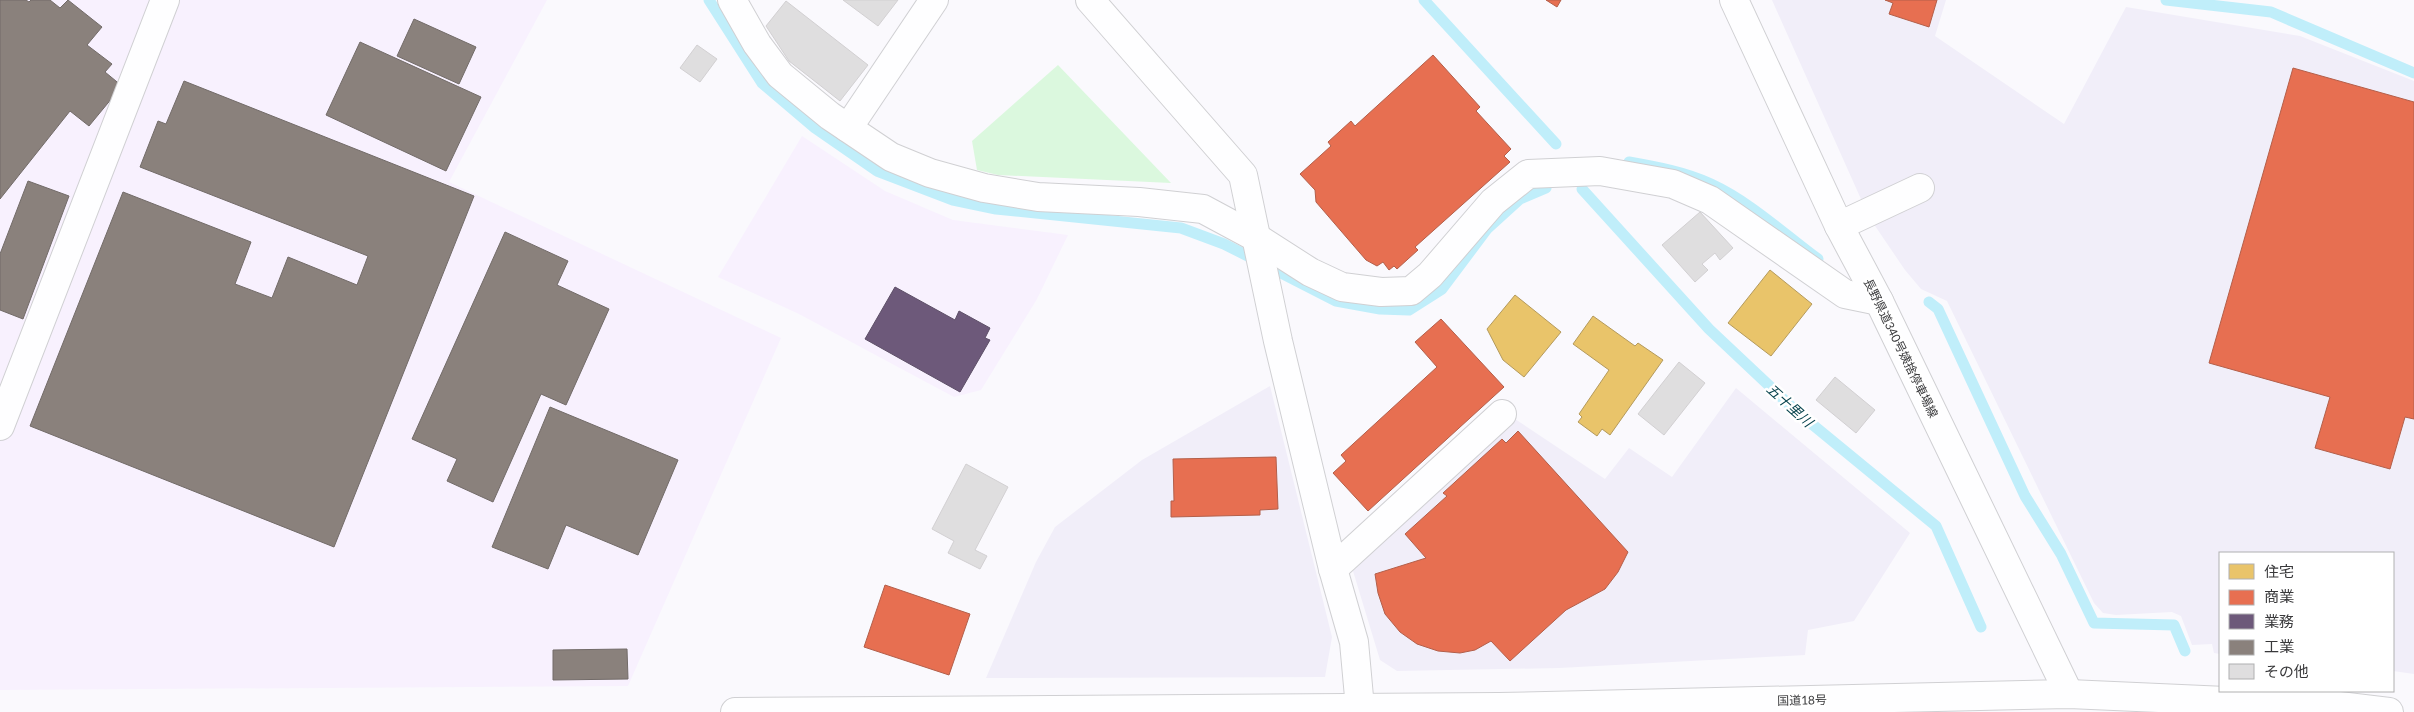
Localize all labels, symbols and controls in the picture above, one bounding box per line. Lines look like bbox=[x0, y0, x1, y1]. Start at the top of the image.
street label: 長野県道340号姨捨停車場線 bbox=[1861, 276, 1941, 420]
water label: 五十里川 bbox=[1764, 380, 1818, 431]
legend bbox=[2219, 552, 2394, 692]
text: 住宅 bbox=[2264, 562, 2294, 580]
text: 商業 bbox=[2264, 587, 2294, 605]
text: 業務 bbox=[2264, 612, 2294, 630]
text: 工業 bbox=[2264, 637, 2294, 655]
text: その他 bbox=[2264, 662, 2309, 680]
street label: 国道18号 bbox=[1777, 692, 1827, 708]

